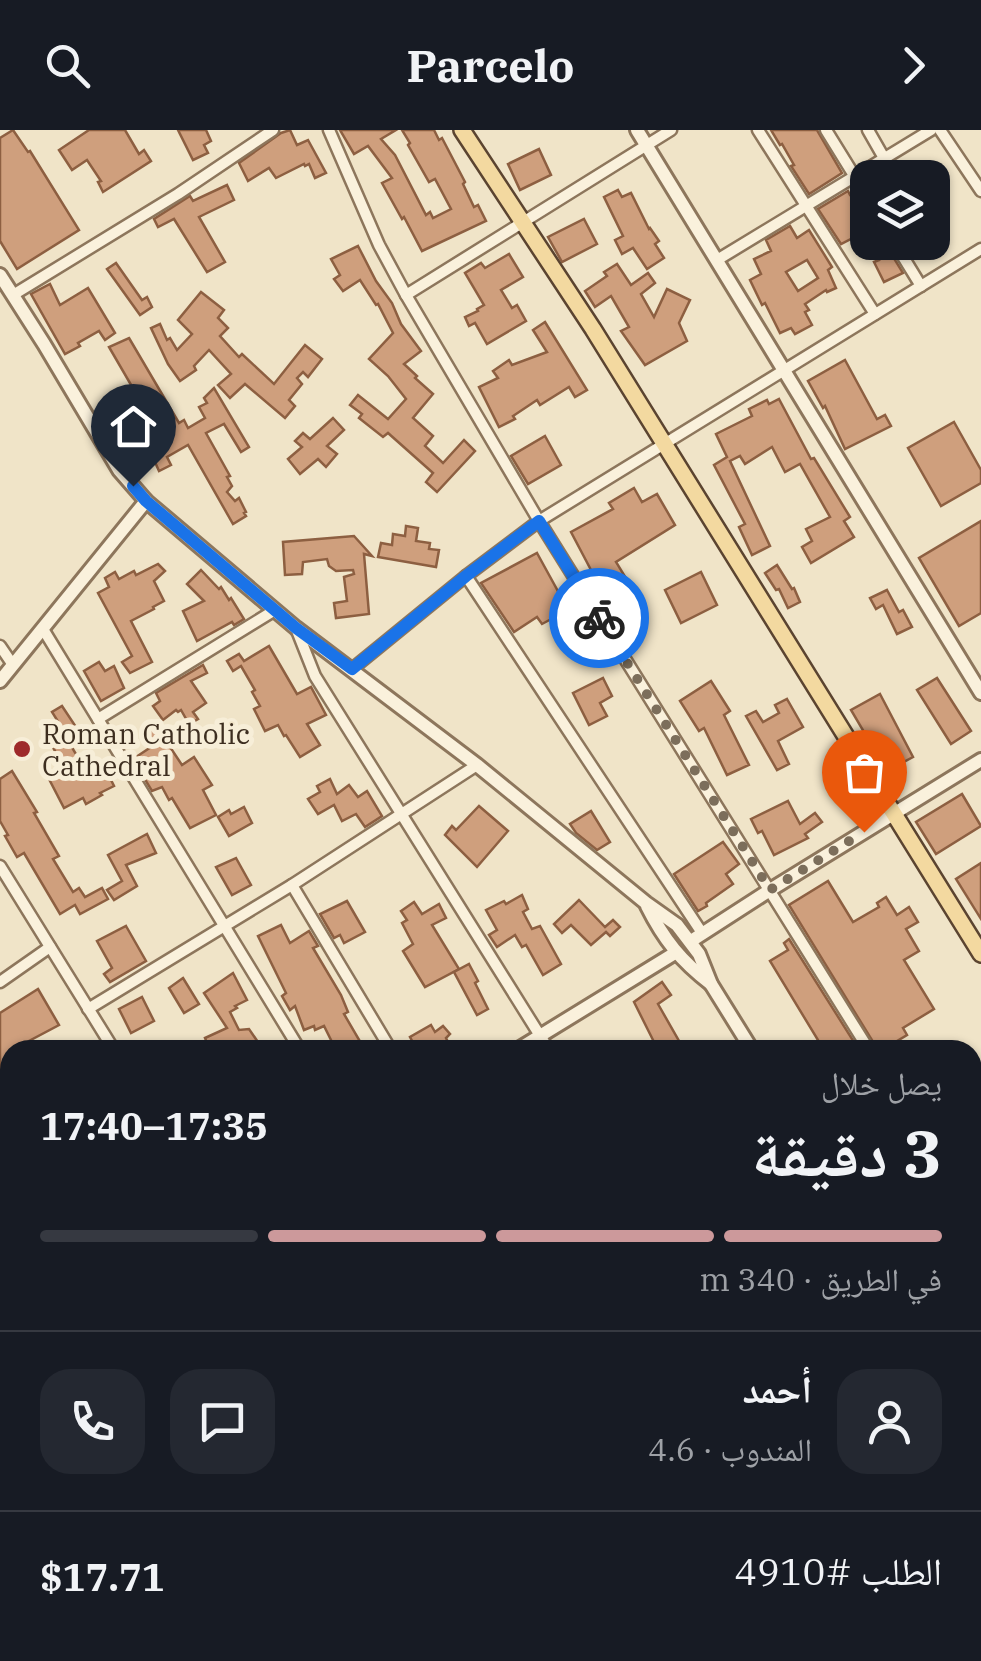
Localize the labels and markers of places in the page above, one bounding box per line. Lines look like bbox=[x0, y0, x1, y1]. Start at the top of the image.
pin bbox=[91, 384, 176, 487]
place label: Roman Catholic Cathedral bbox=[42, 715, 250, 784]
pin bbox=[822, 730, 907, 833]
marker: Roman Catholic Cathedral bbox=[11, 738, 33, 760]

